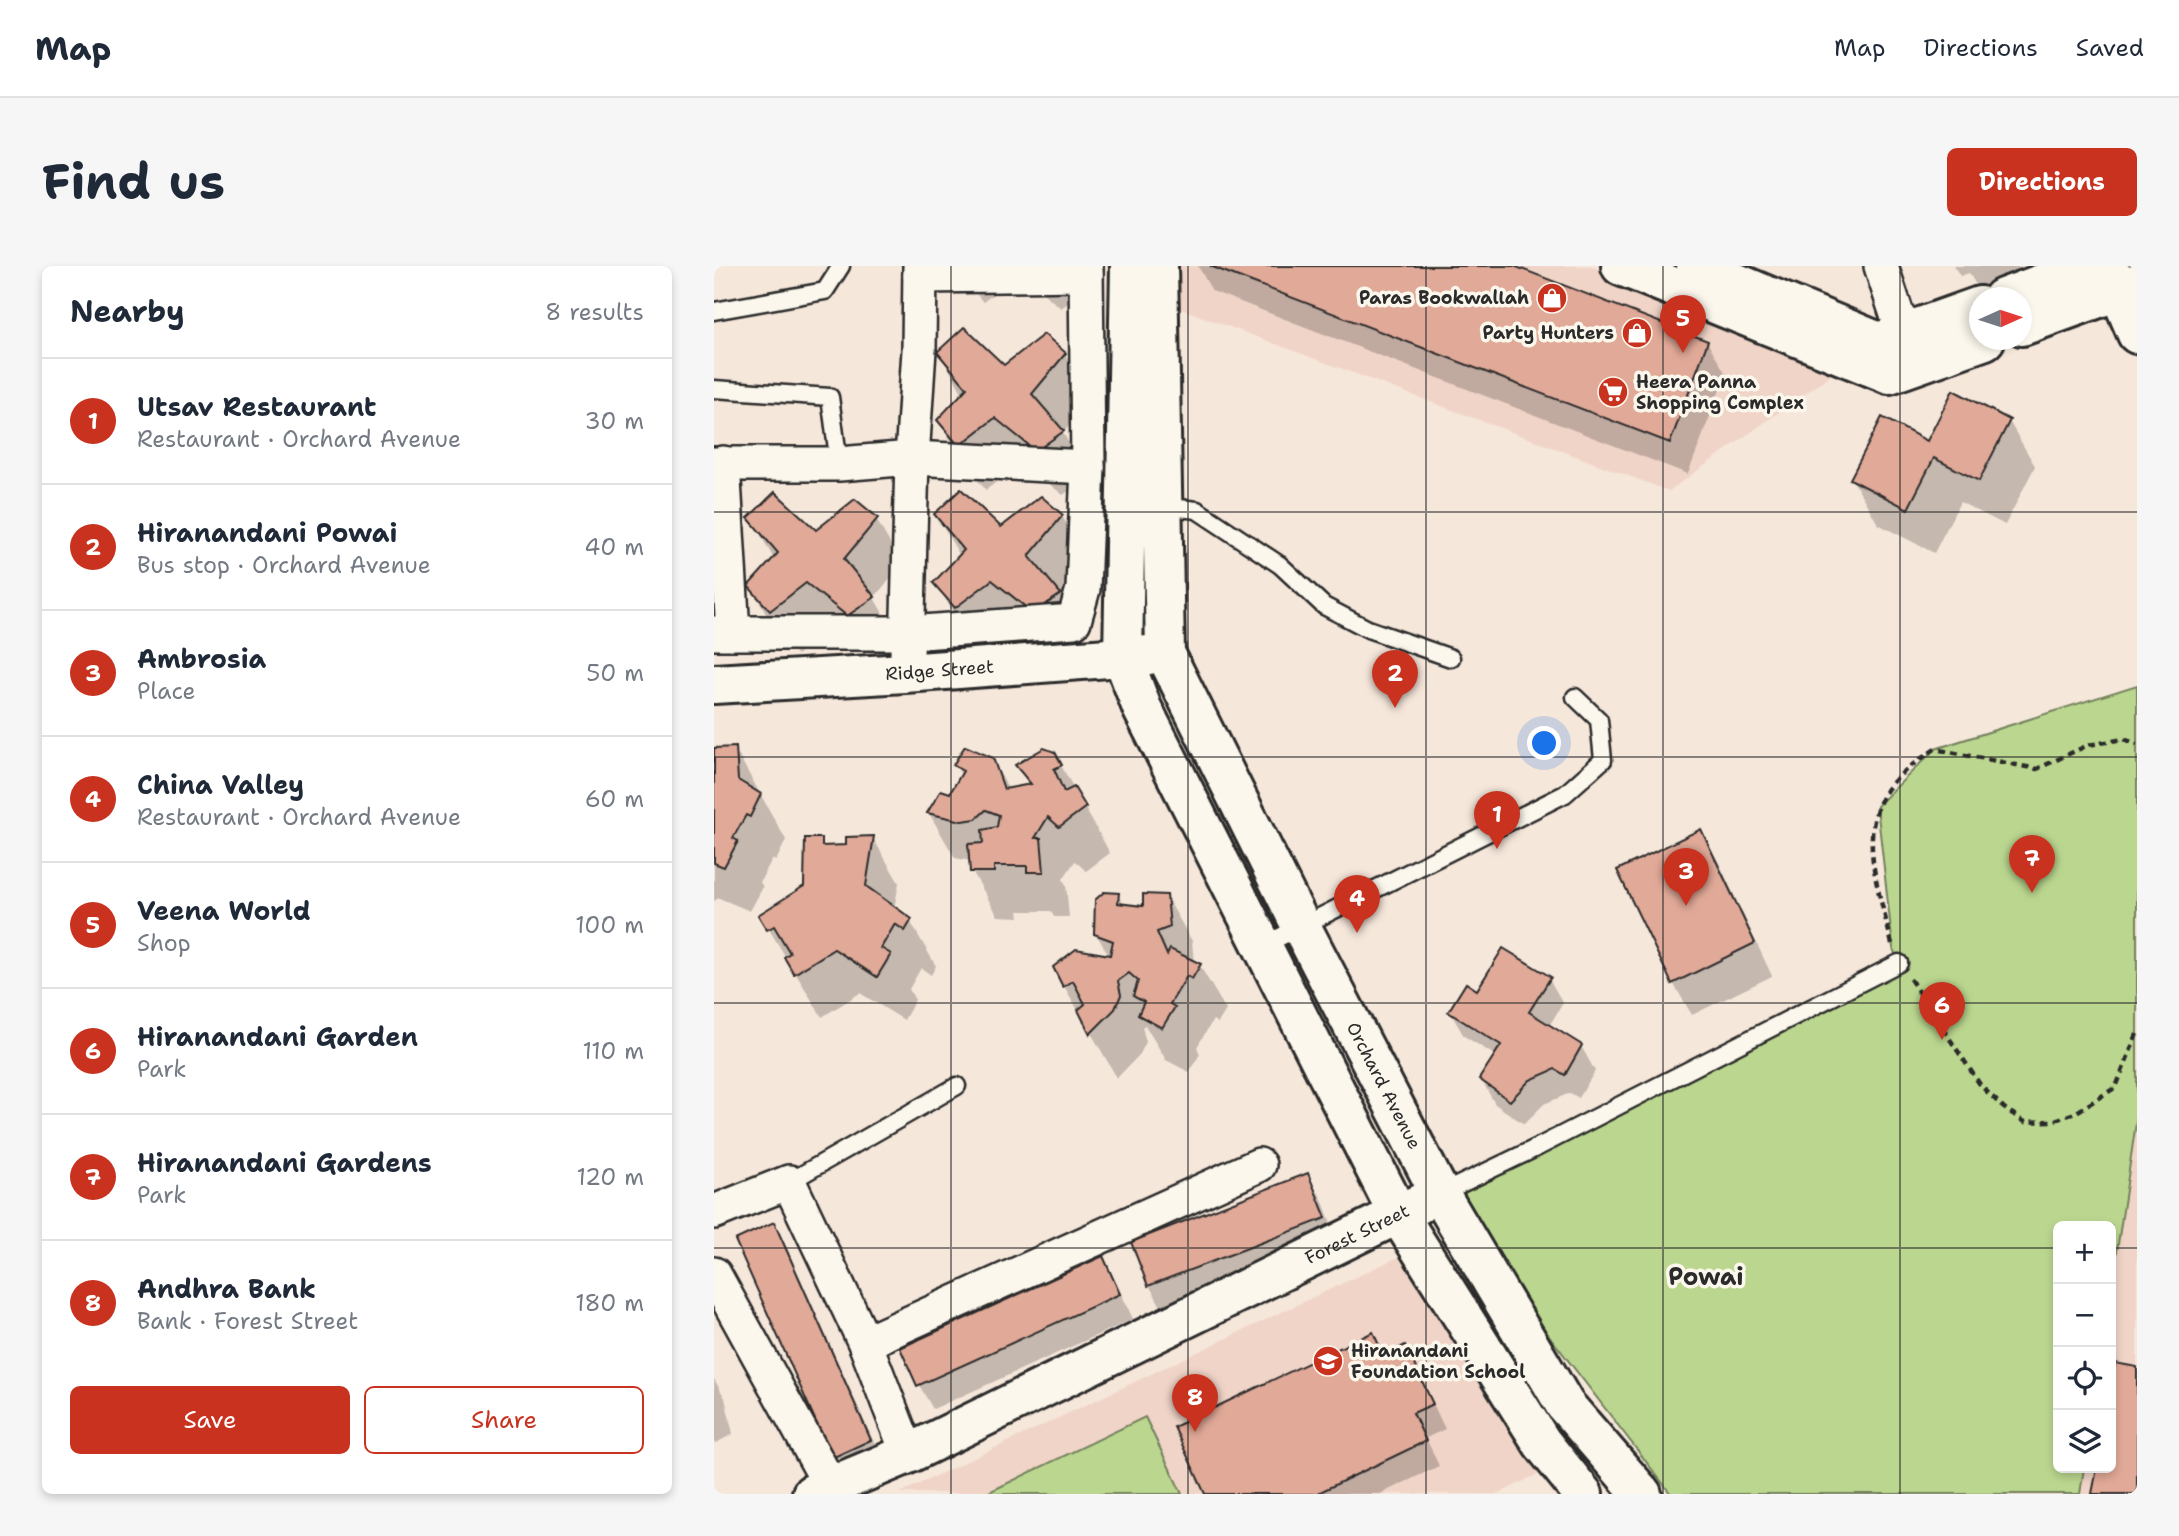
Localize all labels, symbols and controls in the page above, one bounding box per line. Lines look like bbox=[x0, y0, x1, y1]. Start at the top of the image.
text: Map bbox=[35, 26, 111, 71]
text: Map bbox=[1834, 32, 1885, 64]
text: Directions bbox=[1923, 32, 2038, 64]
text: Saved bbox=[2076, 32, 2144, 64]
button: Directions bbox=[1947, 148, 2137, 216]
text: Find us bbox=[42, 149, 225, 215]
shop icon: Paras Bookwallah bbox=[1535, 281, 1569, 315]
place label: Paras Bookwallah bbox=[1359, 286, 1529, 310]
north arrow bbox=[1969, 287, 2032, 350]
text: Nearby bbox=[70, 291, 185, 332]
pin: 5 bbox=[1660, 295, 1706, 353]
text: 8 results bbox=[545, 297, 644, 327]
shop icon: Party Hunters bbox=[1620, 316, 1654, 350]
place label: Party Hunters bbox=[1483, 321, 1614, 345]
place label: Heera Panna Shopping Complex bbox=[1636, 370, 1804, 415]
supermarket icon: Heera Panna Shopping Complex bbox=[1596, 375, 1630, 409]
text: Utsav Restaurant bbox=[137, 389, 376, 424]
text: 1 bbox=[88, 406, 98, 436]
text: 30 m bbox=[585, 406, 644, 436]
text: Restaurant · Orchard Avenue bbox=[137, 424, 461, 454]
text: Hiranandani Powai bbox=[137, 515, 397, 550]
text: 2 bbox=[85, 532, 101, 562]
text: 40 m bbox=[584, 532, 644, 562]
text: Bus stop · Orchard Avenue bbox=[137, 550, 431, 580]
text: Ambrosia bbox=[137, 641, 266, 676]
pin: 2 bbox=[1372, 650, 1418, 708]
street label: Ridge Street bbox=[885, 654, 995, 686]
text: 3 bbox=[85, 658, 101, 688]
text: 50 m bbox=[586, 658, 644, 688]
text: Place bbox=[137, 676, 196, 706]
your location bbox=[1527, 726, 1561, 760]
text: China Valley bbox=[137, 767, 304, 802]
text: 4 bbox=[85, 784, 101, 814]
text: 60 m bbox=[585, 784, 644, 814]
pin: 1 bbox=[1474, 791, 1520, 849]
text: Restaurant · Orchard Avenue bbox=[137, 802, 461, 832]
pin: 7 bbox=[2009, 835, 2055, 893]
pin: 3 bbox=[1663, 848, 1709, 906]
pin: 4 bbox=[1334, 875, 1380, 933]
text: Veena World bbox=[137, 893, 311, 928]
text: 5 bbox=[86, 910, 100, 940]
text: 100 m bbox=[575, 910, 644, 940]
text: Shop bbox=[137, 928, 191, 958]
pin: 6 bbox=[1919, 982, 1965, 1040]
street label: Orchard Avenue bbox=[1341, 1018, 1427, 1153]
text: Hiranandani Garden bbox=[137, 1019, 418, 1054]
text: 6 bbox=[85, 1036, 101, 1066]
text: 110 m bbox=[582, 1036, 644, 1066]
text: Park bbox=[137, 1054, 186, 1084]
text: Hiranandani Gardens bbox=[137, 1145, 432, 1180]
text: 7 bbox=[85, 1162, 101, 1192]
text: 120 m bbox=[576, 1162, 644, 1192]
text: Park bbox=[137, 1180, 186, 1210]
street label: Forest Street bbox=[1301, 1199, 1413, 1270]
map controls bbox=[2053, 1221, 2116, 1473]
button: + bbox=[2053, 1221, 2116, 1284]
district label: Powai bbox=[1668, 1261, 1744, 1293]
text: Andhra Bank bbox=[137, 1271, 316, 1306]
button: − bbox=[2053, 1284, 2116, 1347]
text: 8 bbox=[85, 1288, 101, 1318]
text: 180 m bbox=[575, 1288, 644, 1318]
text: Bank · Forest Street bbox=[137, 1306, 358, 1336]
place label: Hiranandani Foundation School bbox=[1351, 1339, 1526, 1384]
school or university icon: Hiranandani Foundation School bbox=[1311, 1344, 1345, 1378]
button: locate bbox=[2053, 1347, 2116, 1410]
pin: 8 bbox=[1172, 1374, 1218, 1432]
button: Save bbox=[70, 1386, 350, 1454]
button: Share bbox=[364, 1386, 644, 1454]
button: layers bbox=[2053, 1410, 2116, 1473]

